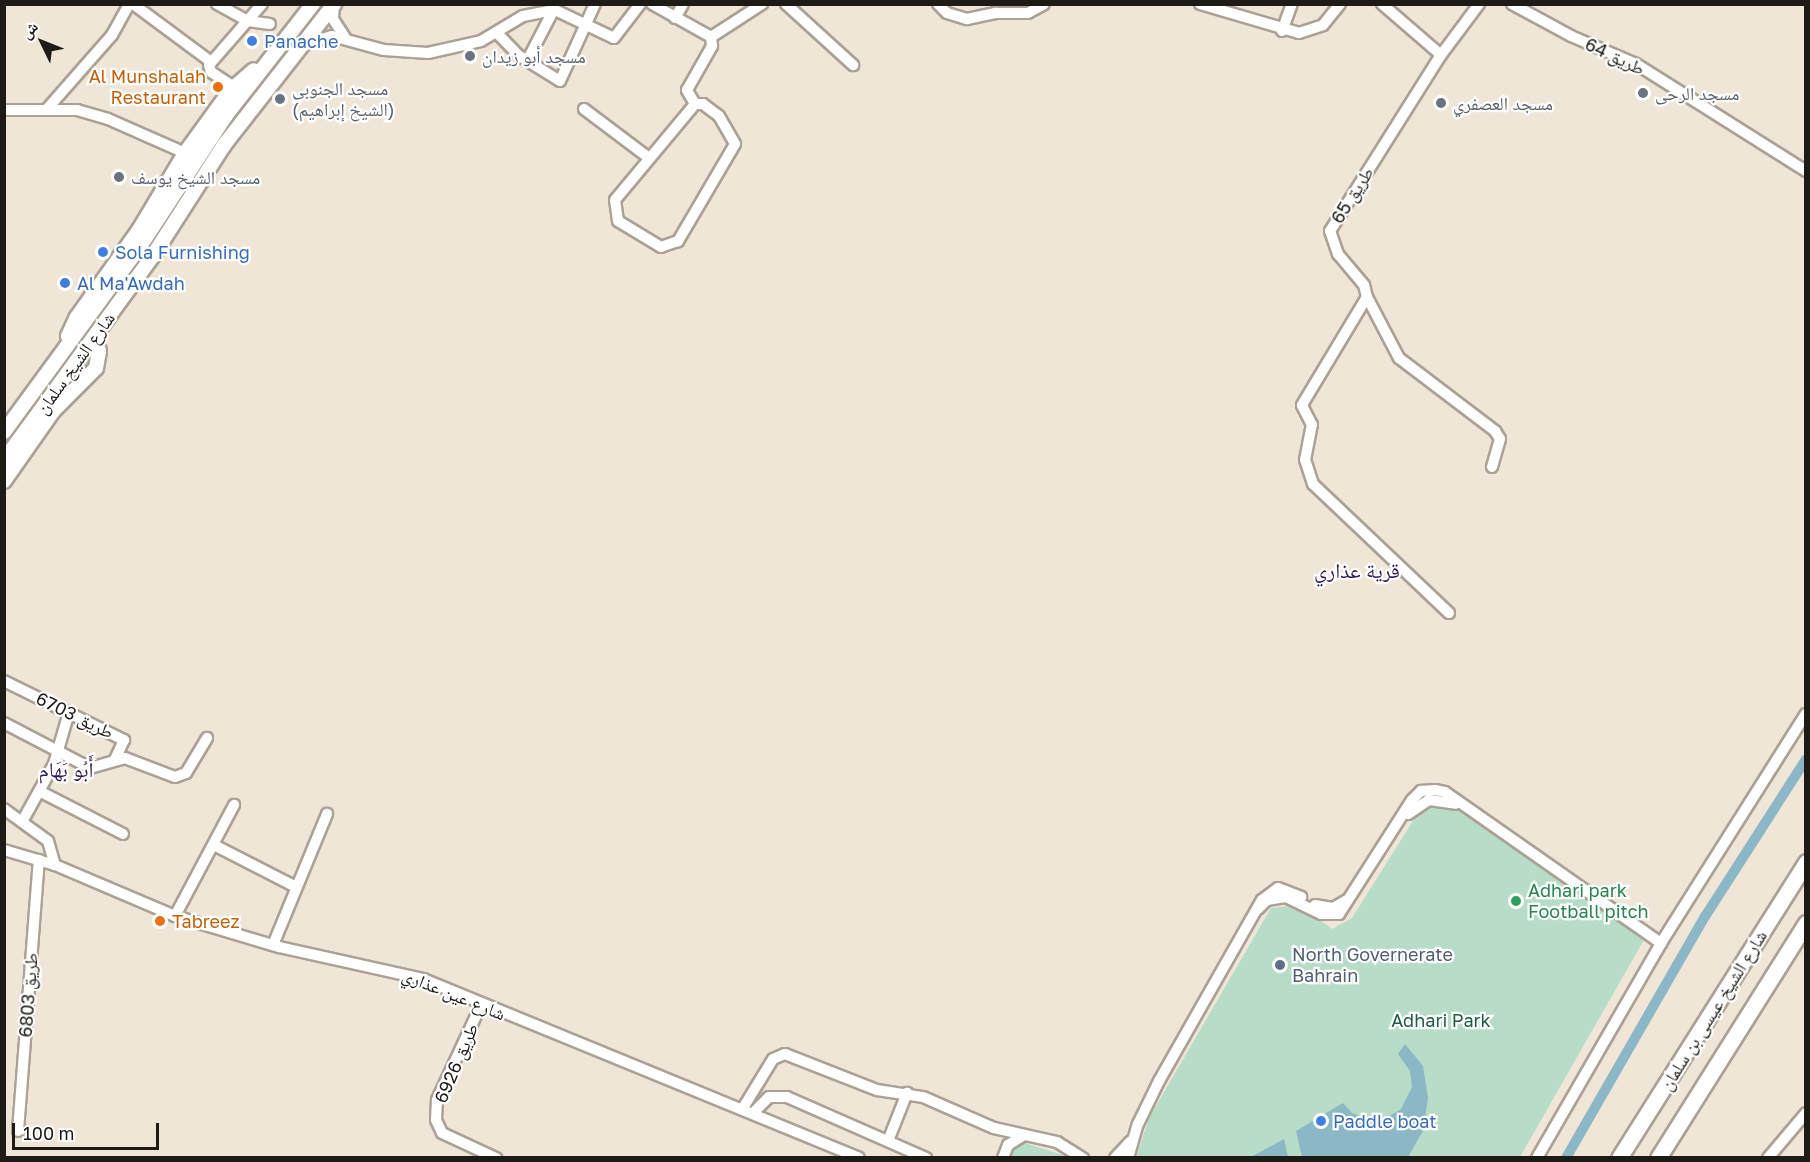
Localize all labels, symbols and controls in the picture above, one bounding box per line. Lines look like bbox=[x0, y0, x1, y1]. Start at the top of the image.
north arrow bbox=[12, 12, 72, 72]
text: ش bbox=[16, 17, 42, 43]
place label: Panache bbox=[264, 30, 338, 52]
street label: طريق 64 bbox=[1582, 33, 1648, 79]
marker: Panache bbox=[245, 34, 259, 48]
place label: مسجد أبو زيدان bbox=[482, 45, 586, 67]
marker: مسجد أبو زيدان bbox=[463, 49, 477, 63]
place label: Al Munshalah Restaurant bbox=[89, 66, 206, 109]
place label: مسجد الجنوبي (الشيخ إبراهيم) bbox=[292, 78, 395, 121]
marker: Al Munshalah Restaurant bbox=[211, 80, 225, 94]
place label: مسجد الرحى bbox=[1655, 82, 1739, 104]
marker: مسجد الرحى bbox=[1636, 86, 1650, 100]
marker: مسجد الجنوبي (الشيخ إبراهيم) bbox=[273, 92, 287, 106]
place label: مسجد العصفري bbox=[1453, 92, 1553, 114]
marker: مسجد العصفري bbox=[1434, 96, 1448, 110]
street label: طريق 65 bbox=[1326, 163, 1378, 227]
place label: مسجد الشيخ يوسف bbox=[131, 166, 260, 188]
marker: مسجد الشيخ يوسف bbox=[112, 170, 126, 184]
place label: Sola Furnishing bbox=[115, 241, 250, 263]
marker: Sola Furnishing bbox=[96, 245, 110, 259]
place label: Al Ma'Awdah bbox=[77, 272, 185, 294]
marker: Al Ma'Awdah bbox=[58, 276, 72, 290]
street label: شارع الشيخ سلمان bbox=[31, 308, 119, 418]
district label: قرية عذاري bbox=[1314, 557, 1400, 583]
street label: طريق 6703 bbox=[33, 687, 117, 743]
district label: أَبُو بَهَام bbox=[38, 756, 94, 782]
place label: Adhari park Football pitch bbox=[1528, 880, 1649, 922]
marker: Adhari park Football pitch bbox=[1509, 894, 1523, 908]
place label: Tabreez bbox=[172, 910, 240, 932]
marker: Tabreez bbox=[153, 914, 167, 928]
street label: شارع الشيخ عيسى بن سلمان bbox=[1655, 926, 1771, 1094]
place label: North Governerate Bahrain bbox=[1292, 944, 1453, 986]
street label: طريق 6803 bbox=[14, 952, 42, 1038]
marker: North Governerate Bahrain bbox=[1273, 958, 1287, 972]
street label: شارع عين عذاري bbox=[399, 964, 509, 1024]
park label: Adhari Park bbox=[1391, 1009, 1491, 1031]
street label: طريق 6926 bbox=[430, 1020, 482, 1106]
place label: Paddle boat bbox=[1333, 1110, 1436, 1132]
scale bar bbox=[15, 1111, 162, 1149]
marker: Paddle boat bbox=[1314, 1114, 1328, 1128]
text: 100 m bbox=[23, 1122, 74, 1144]

